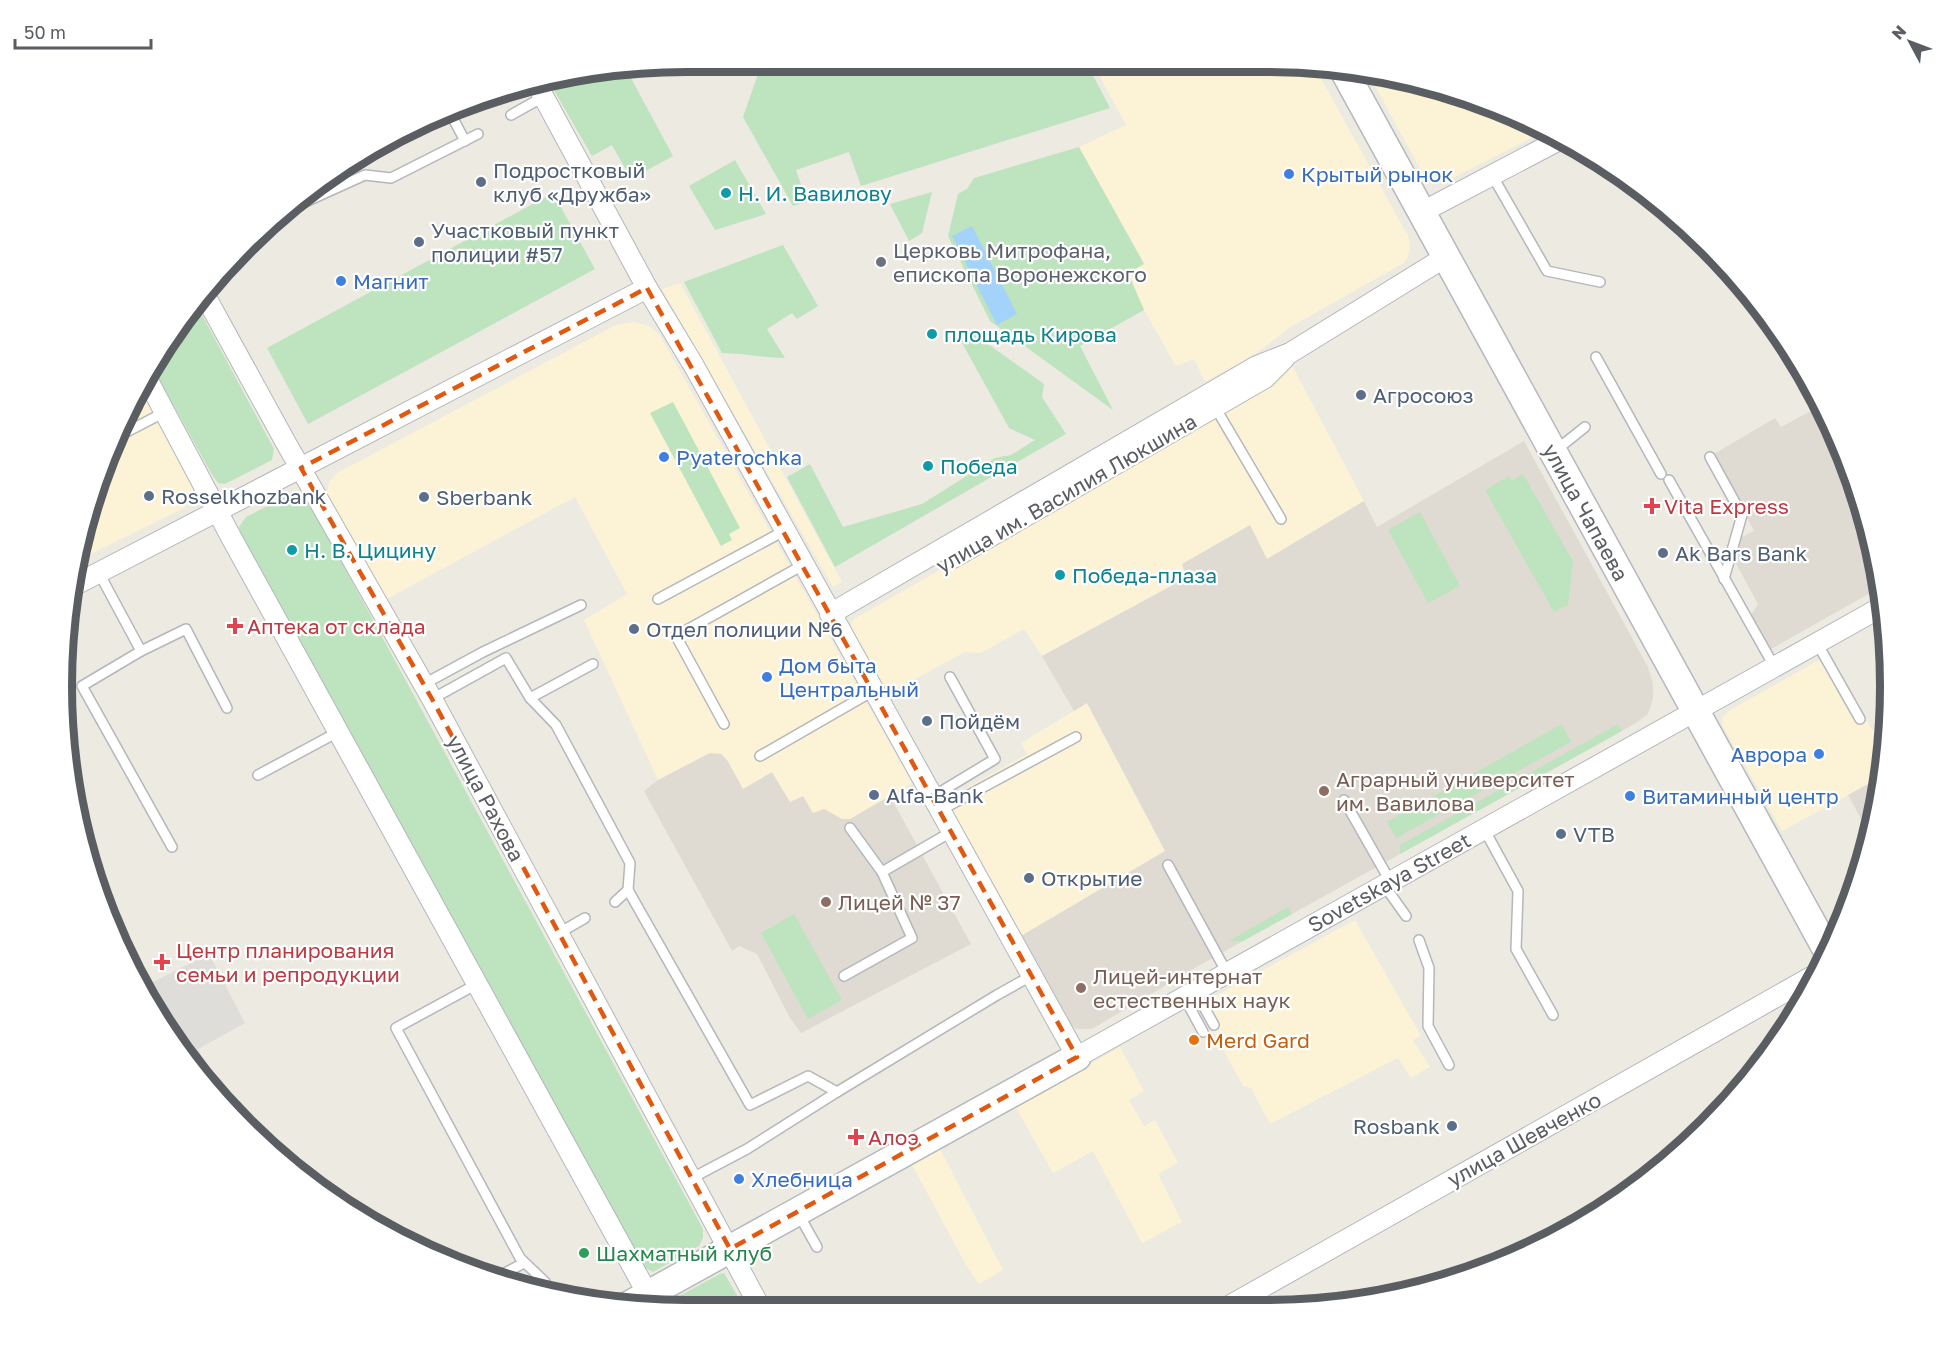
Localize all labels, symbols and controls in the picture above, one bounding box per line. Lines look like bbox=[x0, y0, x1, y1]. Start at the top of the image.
scale bar bbox=[15, 12, 152, 50]
north arrow bbox=[1880, 12, 1940, 72]
text: 50 m bbox=[24, 21, 66, 43]
text: N bbox=[1887, 21, 1910, 43]
place label: Подростковый клуб «Дружба» bbox=[493, 157, 651, 207]
place label: Крытый рынок bbox=[1301, 161, 1453, 187]
marker: Крытый рынок bbox=[1282, 167, 1296, 181]
marker: Подростковый клуб «Дружба» bbox=[474, 175, 488, 189]
place label: Н. И. Вавилову bbox=[738, 180, 892, 206]
marker: Н. И. Вавилову bbox=[719, 186, 733, 200]
place label: Участковый пункт полиции #57 bbox=[431, 217, 619, 267]
marker: Участковый пункт полиции #57 bbox=[412, 235, 426, 249]
place label: Церковь Митрофана, епископа Воронежского bbox=[893, 237, 1147, 287]
marker: Церковь Митрофана, епископа Воронежского bbox=[874, 255, 888, 269]
place label: Магнит bbox=[353, 268, 429, 294]
marker: Магнит bbox=[334, 274, 348, 288]
place label: площадь Кирова bbox=[944, 321, 1117, 347]
marker: площадь Кирова bbox=[925, 327, 939, 341]
place label: Агросоюз bbox=[1373, 382, 1474, 408]
marker: Агросоюз bbox=[1354, 388, 1368, 402]
street label: улица им. Василия Люкшина bbox=[931, 408, 1201, 578]
street label: улица Чапаева bbox=[1538, 439, 1634, 585]
place label: Pyaterochka bbox=[676, 444, 802, 470]
marker: Pyaterochka bbox=[657, 450, 671, 464]
place label: Победа bbox=[940, 453, 1018, 479]
marker: Победа bbox=[921, 459, 935, 473]
place label: Rosselkhozbank bbox=[161, 483, 327, 509]
place label: Sberbank bbox=[436, 484, 532, 510]
marker: Rosselkhozbank bbox=[142, 489, 156, 503]
marker: Sberbank bbox=[417, 490, 431, 504]
place label: Vita Express bbox=[1664, 493, 1789, 519]
marker: Vita Express bbox=[1645, 499, 1659, 513]
place label: Н. В. Цицину bbox=[304, 537, 436, 563]
place label: Ak Bars Bank bbox=[1675, 540, 1808, 566]
marker: Н. В. Цицину bbox=[285, 543, 299, 557]
marker: Ak Bars Bank bbox=[1656, 546, 1670, 560]
place label: Победа-плаза bbox=[1072, 562, 1217, 588]
marker: Победа-плаза bbox=[1053, 568, 1067, 582]
place label: Аптека от склада bbox=[247, 613, 426, 639]
place label: Отдел полиции №6 bbox=[646, 616, 843, 642]
marker: Аптека от склада bbox=[228, 619, 242, 633]
marker: Отдел полиции №6 bbox=[627, 622, 641, 636]
place label: Дом быта Центральный bbox=[779, 652, 919, 702]
marker: Дом быта Центральный bbox=[760, 670, 774, 684]
place label: Пойдём bbox=[939, 708, 1020, 734]
marker: Пойдём bbox=[920, 714, 934, 728]
street label: улица Рахова bbox=[442, 730, 530, 866]
place label: Аврора bbox=[1731, 741, 1807, 767]
marker: Аврора bbox=[1812, 747, 1826, 761]
place label: Аграрный университет им. Вавилова bbox=[1336, 766, 1575, 816]
place label: Alfa-Bank bbox=[886, 782, 984, 808]
place label: Витаминный центр bbox=[1642, 783, 1839, 809]
marker: Аграрный университет им. Вавилова bbox=[1317, 784, 1331, 798]
marker: Alfa-Bank bbox=[867, 788, 881, 802]
marker: Витаминный центр bbox=[1623, 789, 1637, 803]
place label: VTB bbox=[1573, 821, 1615, 847]
street label: Sovetskaya Street bbox=[1303, 826, 1475, 938]
marker: VTB bbox=[1554, 827, 1568, 841]
place label: Открытие bbox=[1041, 865, 1142, 891]
marker: Открытие bbox=[1022, 871, 1036, 885]
place label: Лицей № 37 bbox=[838, 889, 961, 915]
marker: Лицей № 37 bbox=[819, 895, 833, 909]
place label: Центр планирования семьи и репродукции bbox=[176, 937, 400, 987]
marker: Центр планирования семьи и репродукции bbox=[153, 953, 171, 971]
place label: Лицей-интернат естественных наук bbox=[1093, 963, 1291, 1013]
marker: Лицей-интернат естественных наук bbox=[1074, 981, 1088, 995]
place label: Merd Gard bbox=[1206, 1027, 1310, 1053]
marker: Merd Gard bbox=[1187, 1033, 1201, 1047]
street label: улица Шевченко bbox=[1442, 1086, 1606, 1192]
place label: Rosbank bbox=[1353, 1113, 1440, 1139]
marker: Rosbank bbox=[1445, 1119, 1459, 1133]
place label: Алоэ bbox=[868, 1124, 919, 1150]
marker: Алоэ bbox=[849, 1130, 863, 1144]
place label: Хлебница bbox=[751, 1166, 853, 1192]
marker: Хлебница bbox=[732, 1172, 746, 1186]
place label: Шахматный клуб bbox=[596, 1240, 772, 1266]
marker: Шахматный клуб bbox=[577, 1246, 591, 1260]

